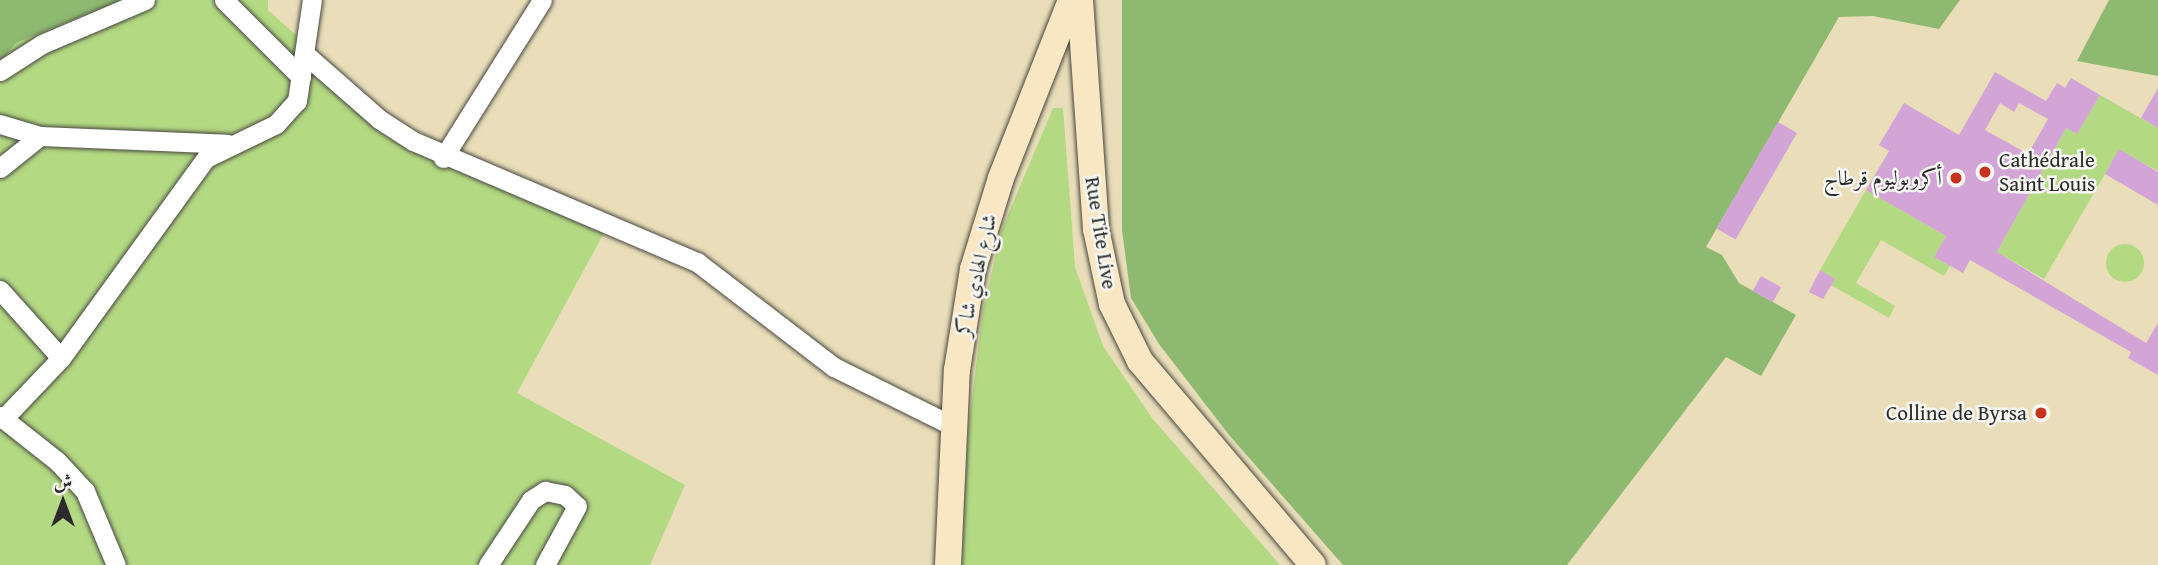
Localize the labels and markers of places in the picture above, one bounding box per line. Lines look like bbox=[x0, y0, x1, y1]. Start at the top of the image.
place label: Cathédrale Saint Louis bbox=[1999, 147, 2095, 197]
marker: Cathédrale Saint Louis bbox=[1977, 164, 1993, 180]
place label: أكروبوليوم قرطاج bbox=[1824, 165, 1942, 191]
marker: أكروبوليوم قرطاج bbox=[1948, 170, 1964, 186]
place label: Colline de Byrsa bbox=[1886, 400, 2027, 426]
marker: Colline de Byrsa bbox=[2033, 405, 2049, 421]

